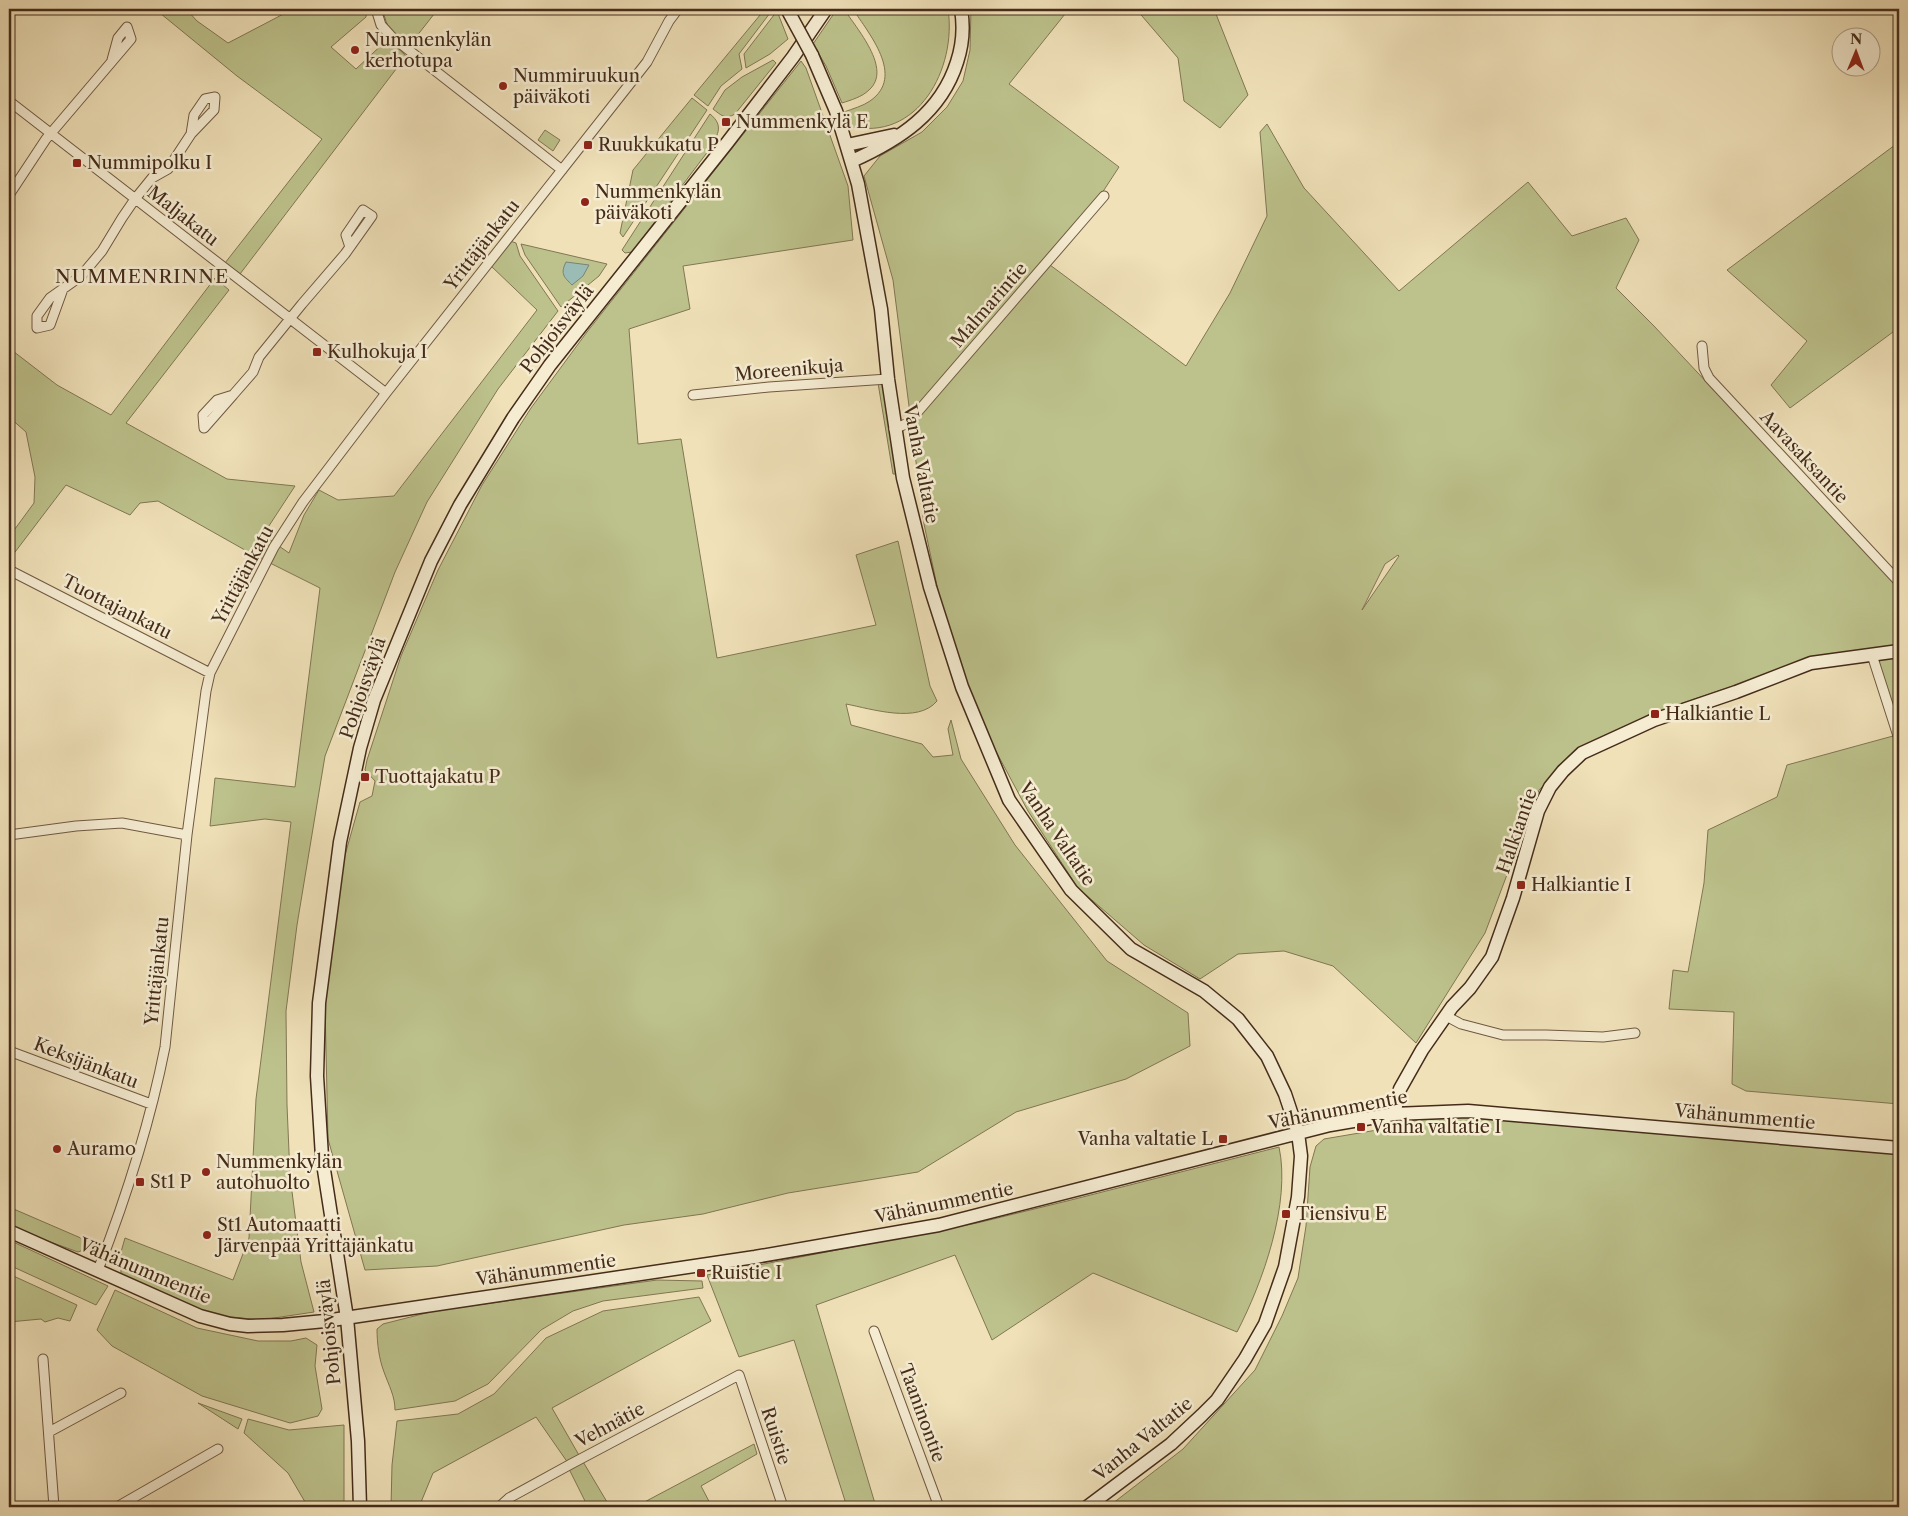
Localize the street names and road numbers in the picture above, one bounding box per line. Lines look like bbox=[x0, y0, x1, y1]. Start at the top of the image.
street label: Maljakatu bbox=[143, 181, 223, 251]
street label: Yrittäjänkatu bbox=[439, 195, 524, 296]
street label: Malmarintie bbox=[946, 258, 1032, 352]
street label: Pohjoisväylä bbox=[516, 280, 599, 378]
street label: Moreenikuja bbox=[734, 354, 845, 386]
street label: Vanha Valtatie bbox=[898, 402, 943, 525]
street label: Aavasaksantie bbox=[1755, 405, 1853, 508]
street label: Yrittäjänkatu bbox=[207, 522, 278, 629]
street label: Tuottajankatu bbox=[59, 570, 175, 644]
street label: Pohjoisväylä bbox=[335, 634, 391, 742]
street label: Vanha Valtatie bbox=[1014, 777, 1100, 890]
street label: Halkiantie bbox=[1492, 785, 1542, 877]
street label: Yrittäjänkatu bbox=[140, 915, 174, 1028]
street label: Keksijänkatu bbox=[31, 1033, 141, 1093]
street label: Vähänummentie bbox=[1266, 1086, 1409, 1134]
street label: Vähänummentie bbox=[1673, 1100, 1816, 1134]
street label: Vähänummentie bbox=[872, 1178, 1015, 1229]
street label: Vähänummentie bbox=[75, 1233, 214, 1309]
street label: Vähänummentie bbox=[474, 1249, 617, 1291]
street label: Pohjoisväylä bbox=[312, 1278, 345, 1386]
street label: Taaninontie bbox=[894, 1361, 950, 1465]
street label: Vanha Valtatie bbox=[1088, 1392, 1197, 1486]
street label: Vehnätie bbox=[571, 1398, 648, 1453]
street label: Ruistie bbox=[756, 1404, 796, 1468]

